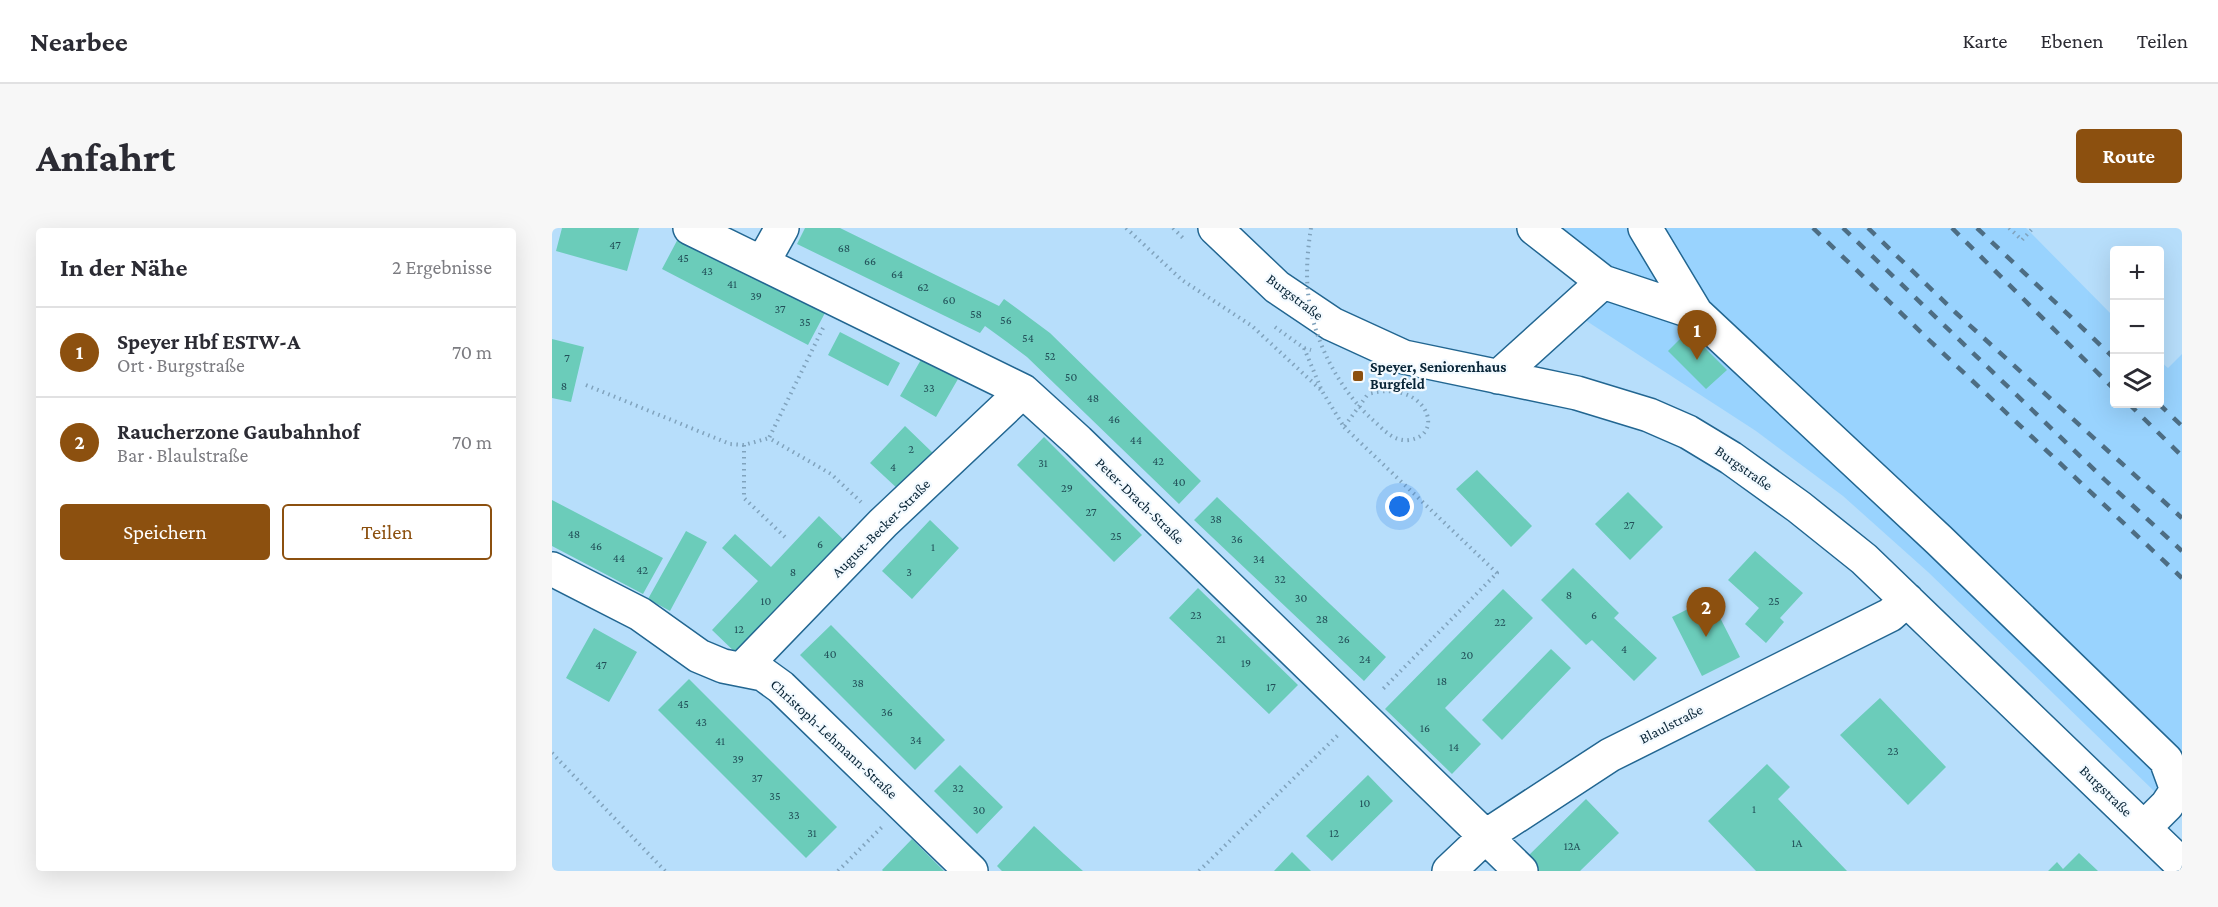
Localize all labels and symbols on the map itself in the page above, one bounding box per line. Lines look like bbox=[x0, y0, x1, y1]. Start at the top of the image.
house number: 47 bbox=[609, 238, 621, 252]
house number: 68 bbox=[838, 241, 850, 255]
house number: 45 bbox=[677, 251, 689, 265]
house number: 66 bbox=[864, 254, 876, 268]
house number: 43 bbox=[701, 264, 713, 278]
house number: 64 bbox=[891, 267, 903, 281]
street label: Burgstraße bbox=[1263, 271, 1327, 324]
house number: 41 bbox=[727, 277, 737, 291]
house number: 62 bbox=[917, 280, 929, 294]
house number: 39 bbox=[750, 289, 762, 303]
house number: 60 bbox=[943, 293, 956, 307]
house number: 37 bbox=[774, 302, 786, 316]
house number: 58 bbox=[970, 307, 982, 321]
pin: 1 bbox=[1678, 310, 1716, 360]
house number: 56 bbox=[1000, 313, 1012, 327]
house number: 35 bbox=[799, 315, 811, 329]
house number: 54 bbox=[1022, 331, 1034, 345]
house number: 52 bbox=[1044, 349, 1056, 363]
house number: 7 bbox=[564, 351, 570, 365]
place label: Speyer, Seniorenhaus Burgfeld bbox=[1370, 359, 1506, 392]
marker: Speyer, Seniorenhaus Burgfeld bbox=[1351, 369, 1365, 383]
house number: 50 bbox=[1065, 370, 1077, 384]
house number: 8 bbox=[561, 379, 567, 393]
house number: 33 bbox=[923, 381, 935, 395]
house number: 48 bbox=[1087, 391, 1099, 405]
house number: 46 bbox=[1108, 412, 1120, 426]
house number: 44 bbox=[1130, 433, 1142, 447]
house number: 2 bbox=[908, 442, 914, 456]
street label: Burgstraße bbox=[1712, 442, 1776, 495]
house number: 42 bbox=[1152, 454, 1164, 468]
street label: Peter-Drach-Straße bbox=[1092, 455, 1188, 548]
house number: 31 bbox=[1038, 456, 1048, 470]
house number: 4 bbox=[890, 460, 896, 474]
street label: August-Becker-Straße bbox=[829, 475, 934, 581]
house number: 40 bbox=[1173, 475, 1186, 489]
house number: 29 bbox=[1061, 481, 1073, 495]
your location bbox=[1385, 492, 1414, 521]
house number: 27 bbox=[1085, 505, 1097, 519]
house number: 38 bbox=[1210, 512, 1222, 526]
house number: 27 bbox=[1623, 518, 1635, 532]
house number: 48 bbox=[568, 527, 580, 541]
house number: 25 bbox=[1110, 529, 1122, 543]
house number: 36 bbox=[1231, 532, 1243, 546]
house number: 6 bbox=[817, 537, 823, 551]
house number: 46 bbox=[590, 539, 602, 553]
house number: 1 bbox=[931, 540, 935, 554]
house number: 44 bbox=[613, 551, 625, 565]
house number: 34 bbox=[1253, 552, 1265, 566]
house number: 42 bbox=[636, 563, 648, 577]
house number: 8 bbox=[790, 565, 796, 579]
house number: 3 bbox=[906, 565, 912, 579]
house number: 32 bbox=[1274, 572, 1286, 586]
house number: 8 bbox=[1566, 588, 1572, 602]
pin: 2 bbox=[1686, 588, 1726, 637]
house number: 30 bbox=[1295, 591, 1307, 605]
house number: 10 bbox=[761, 594, 772, 608]
house number: 25 bbox=[1768, 594, 1780, 608]
house number: 23 bbox=[1190, 608, 1202, 622]
house number: 6 bbox=[1591, 608, 1597, 622]
house number: 28 bbox=[1316, 612, 1328, 626]
house number: 22 bbox=[1494, 615, 1506, 629]
house number: 12 bbox=[734, 622, 744, 636]
house number: 21 bbox=[1216, 632, 1226, 646]
house number: 26 bbox=[1338, 632, 1350, 646]
house number: 4 bbox=[1621, 642, 1627, 656]
house number: 40 bbox=[824, 647, 837, 661]
house number: 20 bbox=[1461, 648, 1473, 662]
house number: 24 bbox=[1359, 652, 1371, 666]
house number: 19 bbox=[1241, 656, 1251, 670]
house number: 47 bbox=[595, 658, 607, 672]
house number: 18 bbox=[1437, 674, 1447, 688]
street label: Christoph-Lehmann-Straße bbox=[767, 676, 901, 803]
house number: 38 bbox=[852, 676, 864, 690]
house number: 17 bbox=[1266, 680, 1276, 694]
house number: 45 bbox=[677, 697, 689, 711]
street label: Blaulstraße bbox=[1637, 701, 1706, 747]
house number: 36 bbox=[881, 705, 893, 719]
house number: 43 bbox=[695, 715, 707, 729]
house number: 16 bbox=[1420, 721, 1430, 735]
house number: 34 bbox=[910, 733, 922, 747]
house number: 41 bbox=[715, 734, 725, 748]
house number: 14 bbox=[1449, 740, 1459, 754]
house number: 23 bbox=[1887, 744, 1899, 758]
house number: 39 bbox=[732, 752, 744, 766]
street label: Burgstraße bbox=[2076, 762, 2136, 821]
house number: 37 bbox=[751, 771, 763, 785]
house number: 32 bbox=[952, 781, 964, 795]
house number: 35 bbox=[769, 789, 781, 803]
house number: 10 bbox=[1360, 796, 1371, 810]
house number: 1 bbox=[1752, 802, 1756, 816]
house number: 30 bbox=[973, 803, 985, 817]
house number: 33 bbox=[788, 808, 800, 822]
house number: 31 bbox=[807, 826, 817, 840]
house number: 12 bbox=[1329, 826, 1339, 840]
house number: 1A bbox=[1792, 836, 1803, 850]
house number: 12A bbox=[1564, 839, 1580, 853]

